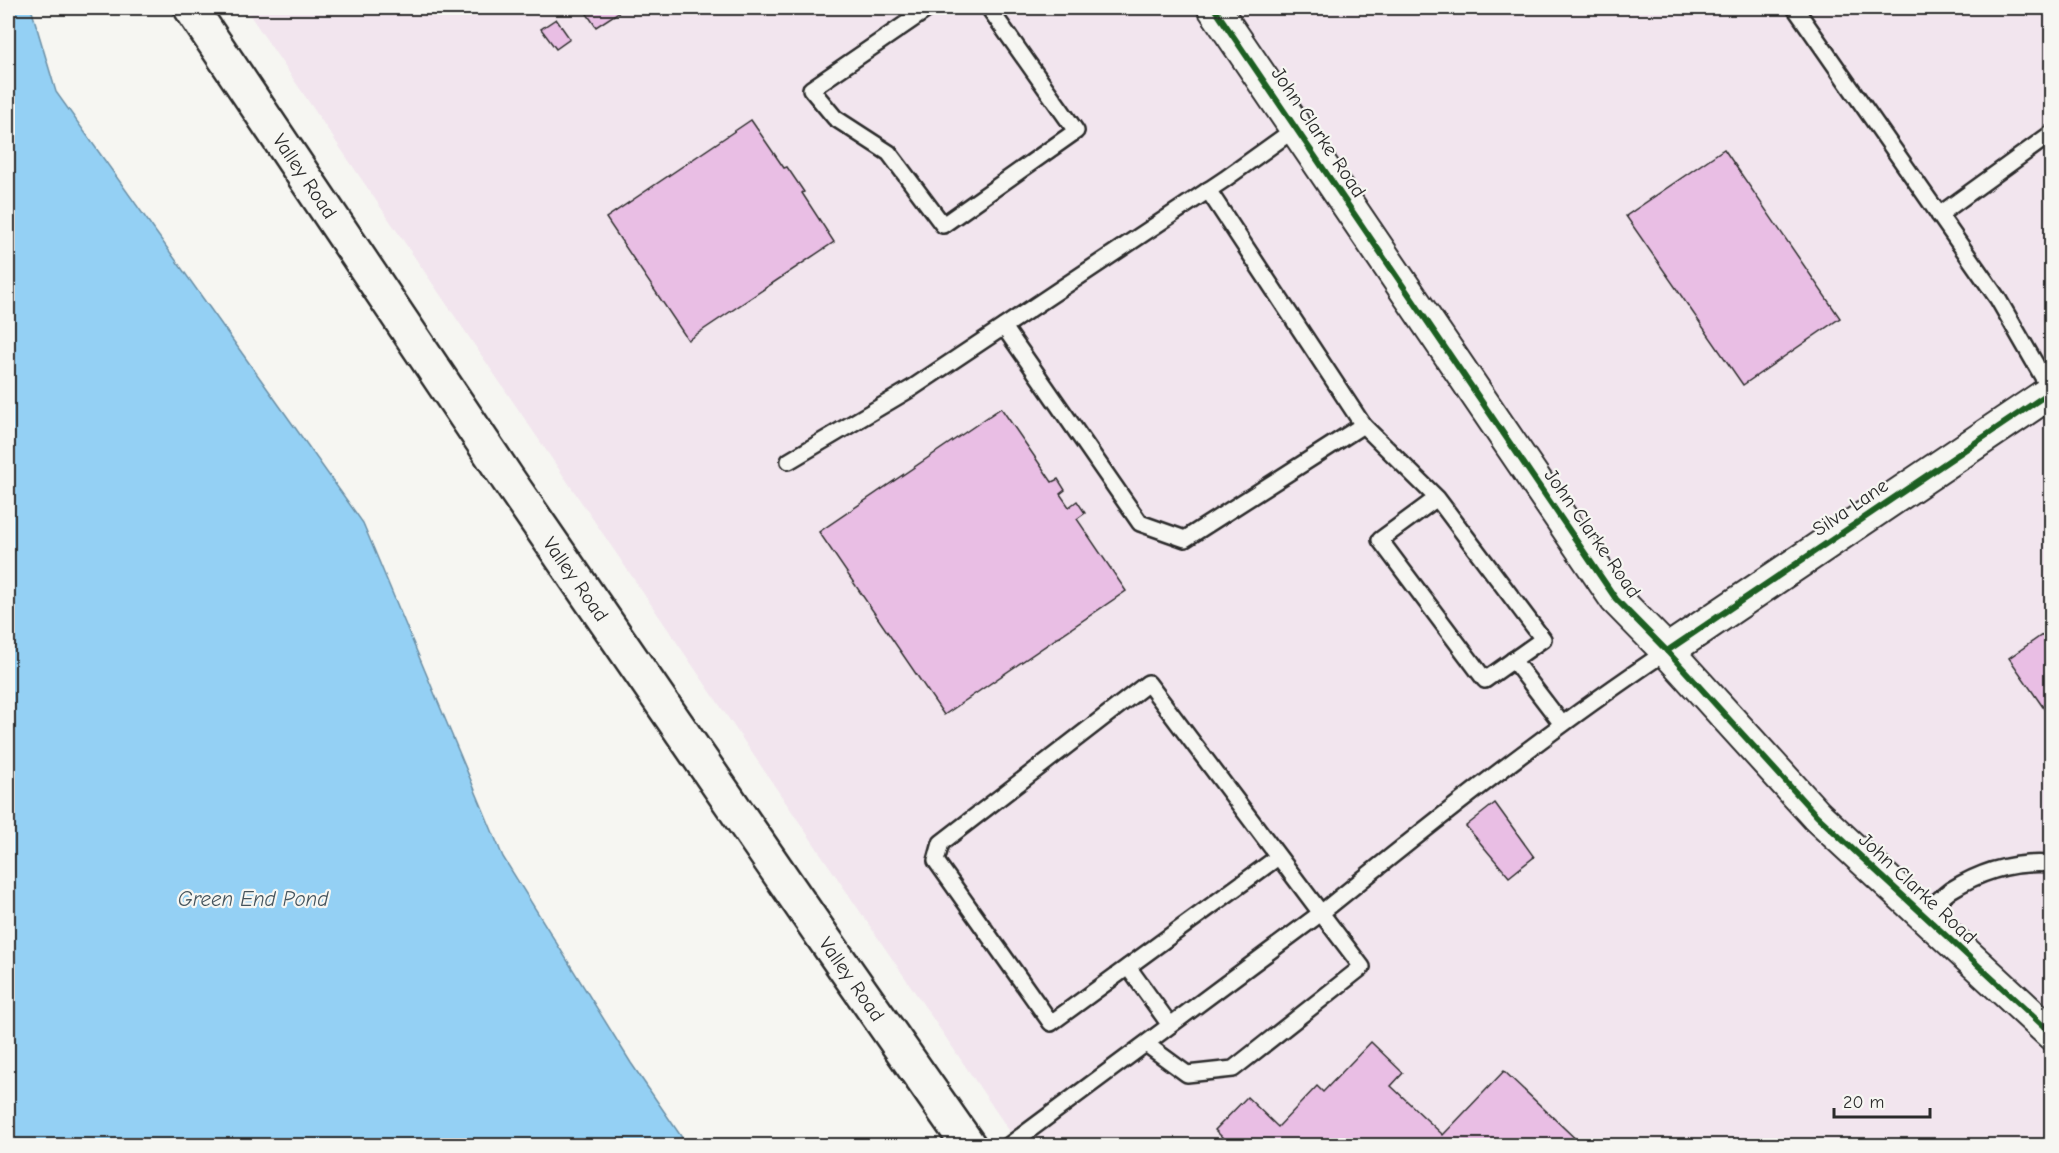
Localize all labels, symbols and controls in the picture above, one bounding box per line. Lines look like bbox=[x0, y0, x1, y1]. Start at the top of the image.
street label: John Clarke Road bbox=[1266, 63, 1371, 202]
street label: Valley Road bbox=[268, 129, 341, 223]
street label: John Clarke Road bbox=[1540, 464, 1646, 602]
street label: Silva Lane bbox=[1808, 474, 1892, 541]
street label: Valley Road bbox=[538, 533, 613, 626]
street label: John Clarke Road bbox=[1854, 828, 1981, 949]
water label: Green End Pond bbox=[178, 887, 329, 911]
street label: Valley Road bbox=[814, 933, 889, 1026]
scale bar bbox=[1834, 1081, 1930, 1119]
text: 20 m bbox=[1843, 1092, 1884, 1113]

